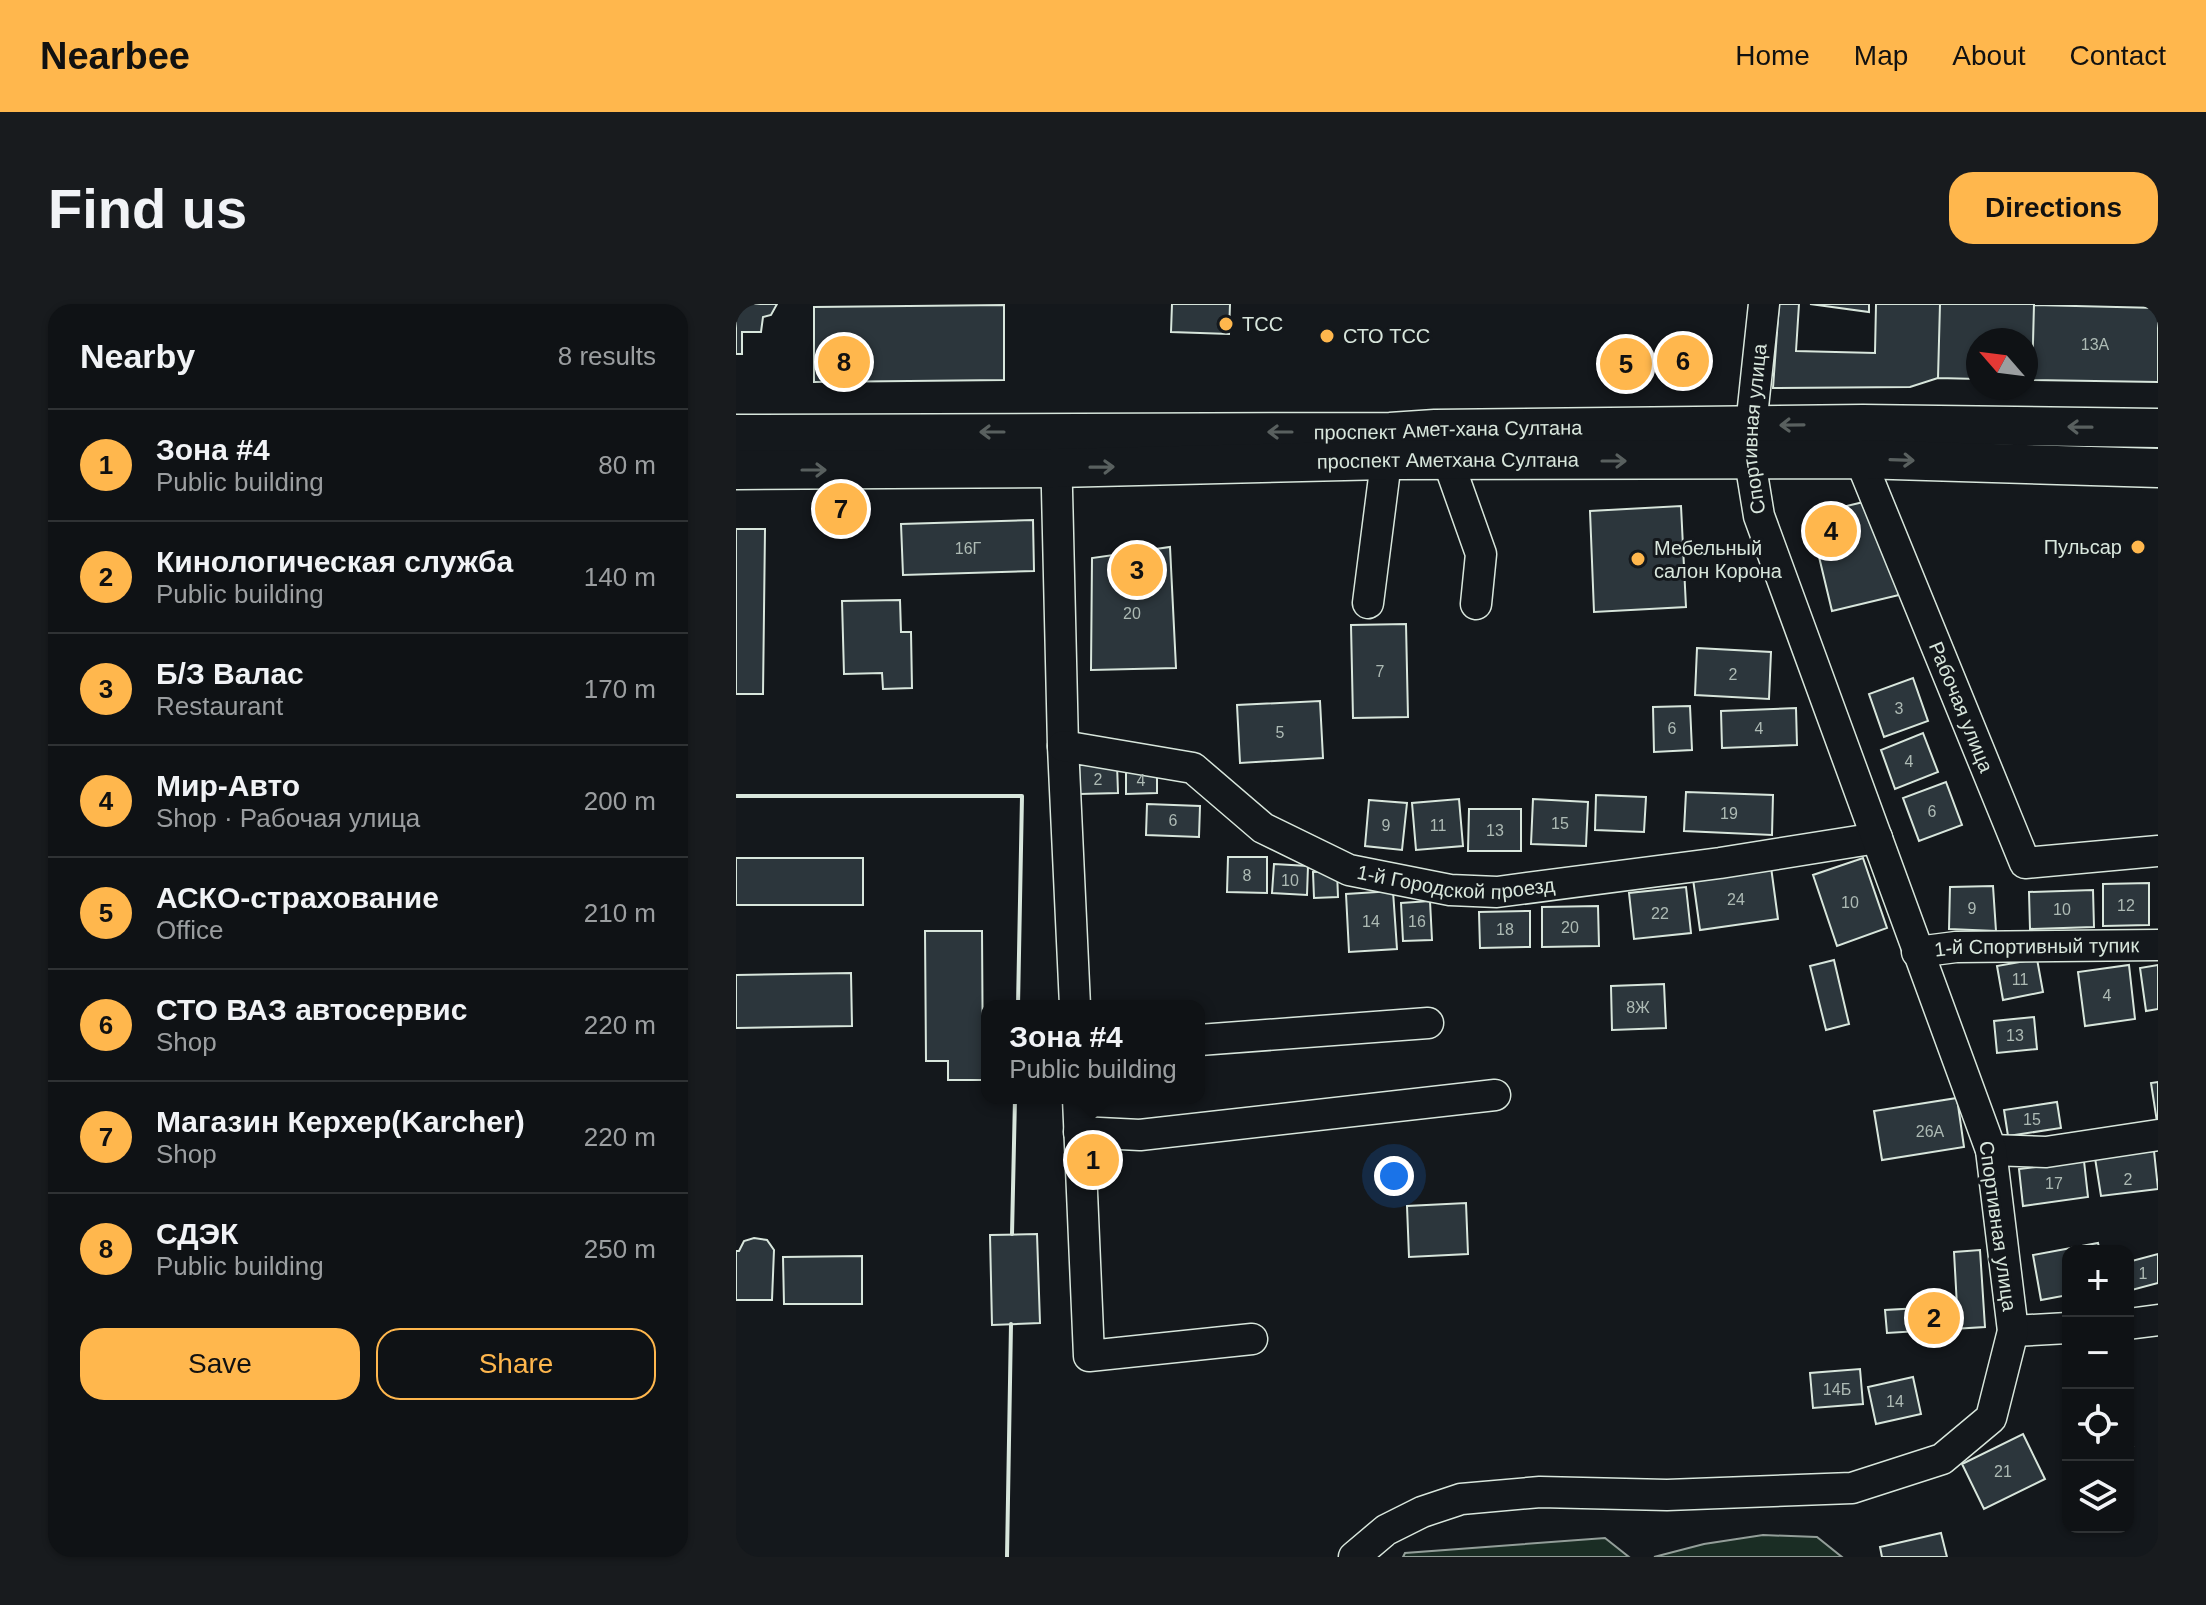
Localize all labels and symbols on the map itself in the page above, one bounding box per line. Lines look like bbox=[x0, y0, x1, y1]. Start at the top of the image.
place label: ТСС bbox=[1242, 313, 1283, 335]
marker: ТСС bbox=[1217, 315, 1235, 333]
place label: СТО ТСС bbox=[1343, 325, 1430, 347]
marker: СТО ТСС bbox=[1318, 327, 1336, 345]
north arrow bbox=[1966, 328, 2038, 400]
pin: 6 bbox=[1657, 331, 1709, 391]
pin: 8 bbox=[818, 332, 870, 392]
pin: 5 bbox=[1600, 334, 1652, 394]
house number: 13А bbox=[2081, 336, 2110, 353]
street label: Спортивная улица bbox=[1739, 342, 1771, 516]
street label: проспект Амет-хана Султана bbox=[1314, 416, 1583, 443]
one-way arrow bbox=[1779, 418, 1806, 433]
one-way arrow bbox=[2067, 419, 2094, 435]
one-way arrow bbox=[979, 424, 1006, 440]
one-way arrow bbox=[1267, 424, 1294, 440]
street label: проспект Аметхана Султана bbox=[1317, 449, 1580, 473]
one-way arrow bbox=[1888, 452, 1915, 467]
one-way arrow bbox=[1600, 453, 1627, 469]
one-way arrow bbox=[1088, 459, 1115, 474]
one-way arrow bbox=[800, 463, 827, 478]
pin: 7 bbox=[815, 479, 867, 539]
pin: 4 bbox=[1805, 501, 1857, 561]
place label: Пульсар bbox=[2044, 536, 2122, 558]
place label: Мебельный салон Корона bbox=[1654, 537, 1783, 582]
marker: Пульсар bbox=[2129, 538, 2147, 556]
house number: 16Г bbox=[955, 540, 982, 557]
pin: 3 bbox=[1111, 540, 1163, 600]
marker: Мебельный салон Корона bbox=[1629, 550, 1647, 568]
house number: 20 bbox=[1123, 605, 1141, 622]
street label: Рабочая улица bbox=[1925, 639, 1998, 776]
house number: 7 bbox=[1376, 663, 1385, 680]
house number: 2 bbox=[1729, 666, 1738, 683]
house number: 3 bbox=[1895, 700, 1904, 717]
house number: 6 bbox=[1668, 720, 1677, 737]
house number: 4 bbox=[1755, 720, 1764, 737]
house number: 5 bbox=[1276, 724, 1285, 741]
house number: 4 bbox=[1905, 753, 1914, 770]
house number: 2 bbox=[1094, 771, 1103, 788]
house number: 4 bbox=[1137, 772, 1146, 789]
house number: 6 bbox=[1928, 803, 1937, 820]
house number: 19 bbox=[1720, 805, 1738, 822]
house number: 6 bbox=[1169, 812, 1178, 829]
house number: 15 bbox=[1551, 815, 1569, 832]
house number: 9 bbox=[1382, 817, 1391, 834]
house number: 11 bbox=[1430, 817, 1446, 834]
house number: 13 bbox=[1486, 822, 1504, 839]
street label: 1-й Городской проезд bbox=[1355, 861, 1556, 903]
house number: 8 bbox=[1243, 867, 1252, 884]
house number: 10 bbox=[1281, 872, 1299, 889]
house number: 24 bbox=[1727, 891, 1745, 908]
house number: 10 bbox=[1841, 894, 1859, 911]
house number: 12 bbox=[2117, 897, 2135, 914]
house number: 9 bbox=[1968, 900, 1977, 917]
house number: 10 bbox=[2053, 901, 2071, 918]
house number: 22 bbox=[1651, 905, 1669, 922]
house number: 14 bbox=[1362, 913, 1380, 930]
house number: 16 bbox=[1408, 913, 1426, 930]
house number: 20 bbox=[1561, 919, 1579, 936]
house number: 18 bbox=[1496, 921, 1514, 938]
street label: 1-й Спортивный тупик bbox=[1933, 934, 2139, 961]
house number: 11 bbox=[2012, 971, 2028, 988]
house number: 4 bbox=[2103, 987, 2112, 1004]
house number: 8Ж bbox=[1626, 999, 1650, 1016]
house number: 13 bbox=[2006, 1027, 2024, 1044]
house number: 15 bbox=[2023, 1111, 2041, 1128]
house number: 26А bbox=[1916, 1123, 1945, 1140]
pin: 1 bbox=[1067, 1130, 1119, 1190]
street label: Спортивная улица bbox=[1975, 1140, 2021, 1313]
your location bbox=[1374, 1156, 1414, 1196]
house number: 2 bbox=[2124, 1171, 2133, 1188]
house number: 17 bbox=[2045, 1175, 2063, 1192]
house number: 1 bbox=[2139, 1265, 2148, 1282]
pin: 2 bbox=[1908, 1288, 1960, 1348]
house number: 14Б bbox=[1823, 1381, 1851, 1398]
house number: 14 bbox=[1886, 1393, 1904, 1410]
house number: 21 bbox=[1994, 1463, 2012, 1480]

